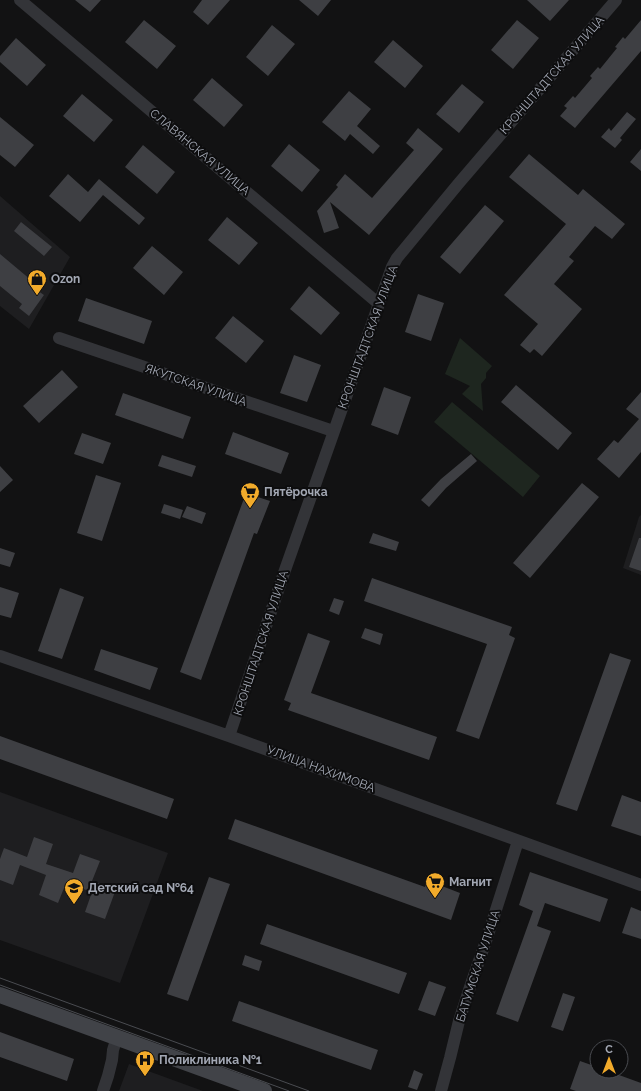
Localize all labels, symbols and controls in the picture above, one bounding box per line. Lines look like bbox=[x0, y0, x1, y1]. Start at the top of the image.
street label: КРОНШТАДТСКАЯ УЛИЦА bbox=[497, 13, 607, 137]
street label: СЛАВЯНСКАЯ УЛИЦА bbox=[147, 106, 253, 198]
street label: КРОНШТАДТСКАЯ УЛИЦА bbox=[335, 263, 401, 411]
shop icon: Ozon bbox=[26, 268, 48, 296]
place label: Ozon bbox=[51, 272, 80, 286]
street label: ЯКУТСКАЯ УЛИЦА bbox=[143, 361, 249, 409]
supermarket icon: Пятёрочка bbox=[239, 481, 261, 509]
place label: Пятёрочка bbox=[264, 485, 328, 499]
street label: КРОНШТАДТСКАЯ УЛИЦА bbox=[231, 569, 291, 717]
street label: УЛИЦА НАХИМОВА bbox=[265, 743, 377, 795]
supermarket icon: Магнит bbox=[424, 871, 446, 899]
place label: Магнит bbox=[449, 875, 492, 889]
school or university icon: Детский сад №64 bbox=[63, 877, 85, 905]
place label: Детский сад №64 bbox=[88, 881, 194, 895]
street label: БАТУМСКАЯ УЛИЦА bbox=[453, 908, 503, 1024]
north arrow bbox=[589, 1039, 629, 1079]
text: С bbox=[605, 1043, 613, 1056]
hospital icon: Поликлиника №1 bbox=[134, 1049, 156, 1077]
place label: Поликлиника №1 bbox=[159, 1053, 262, 1067]

